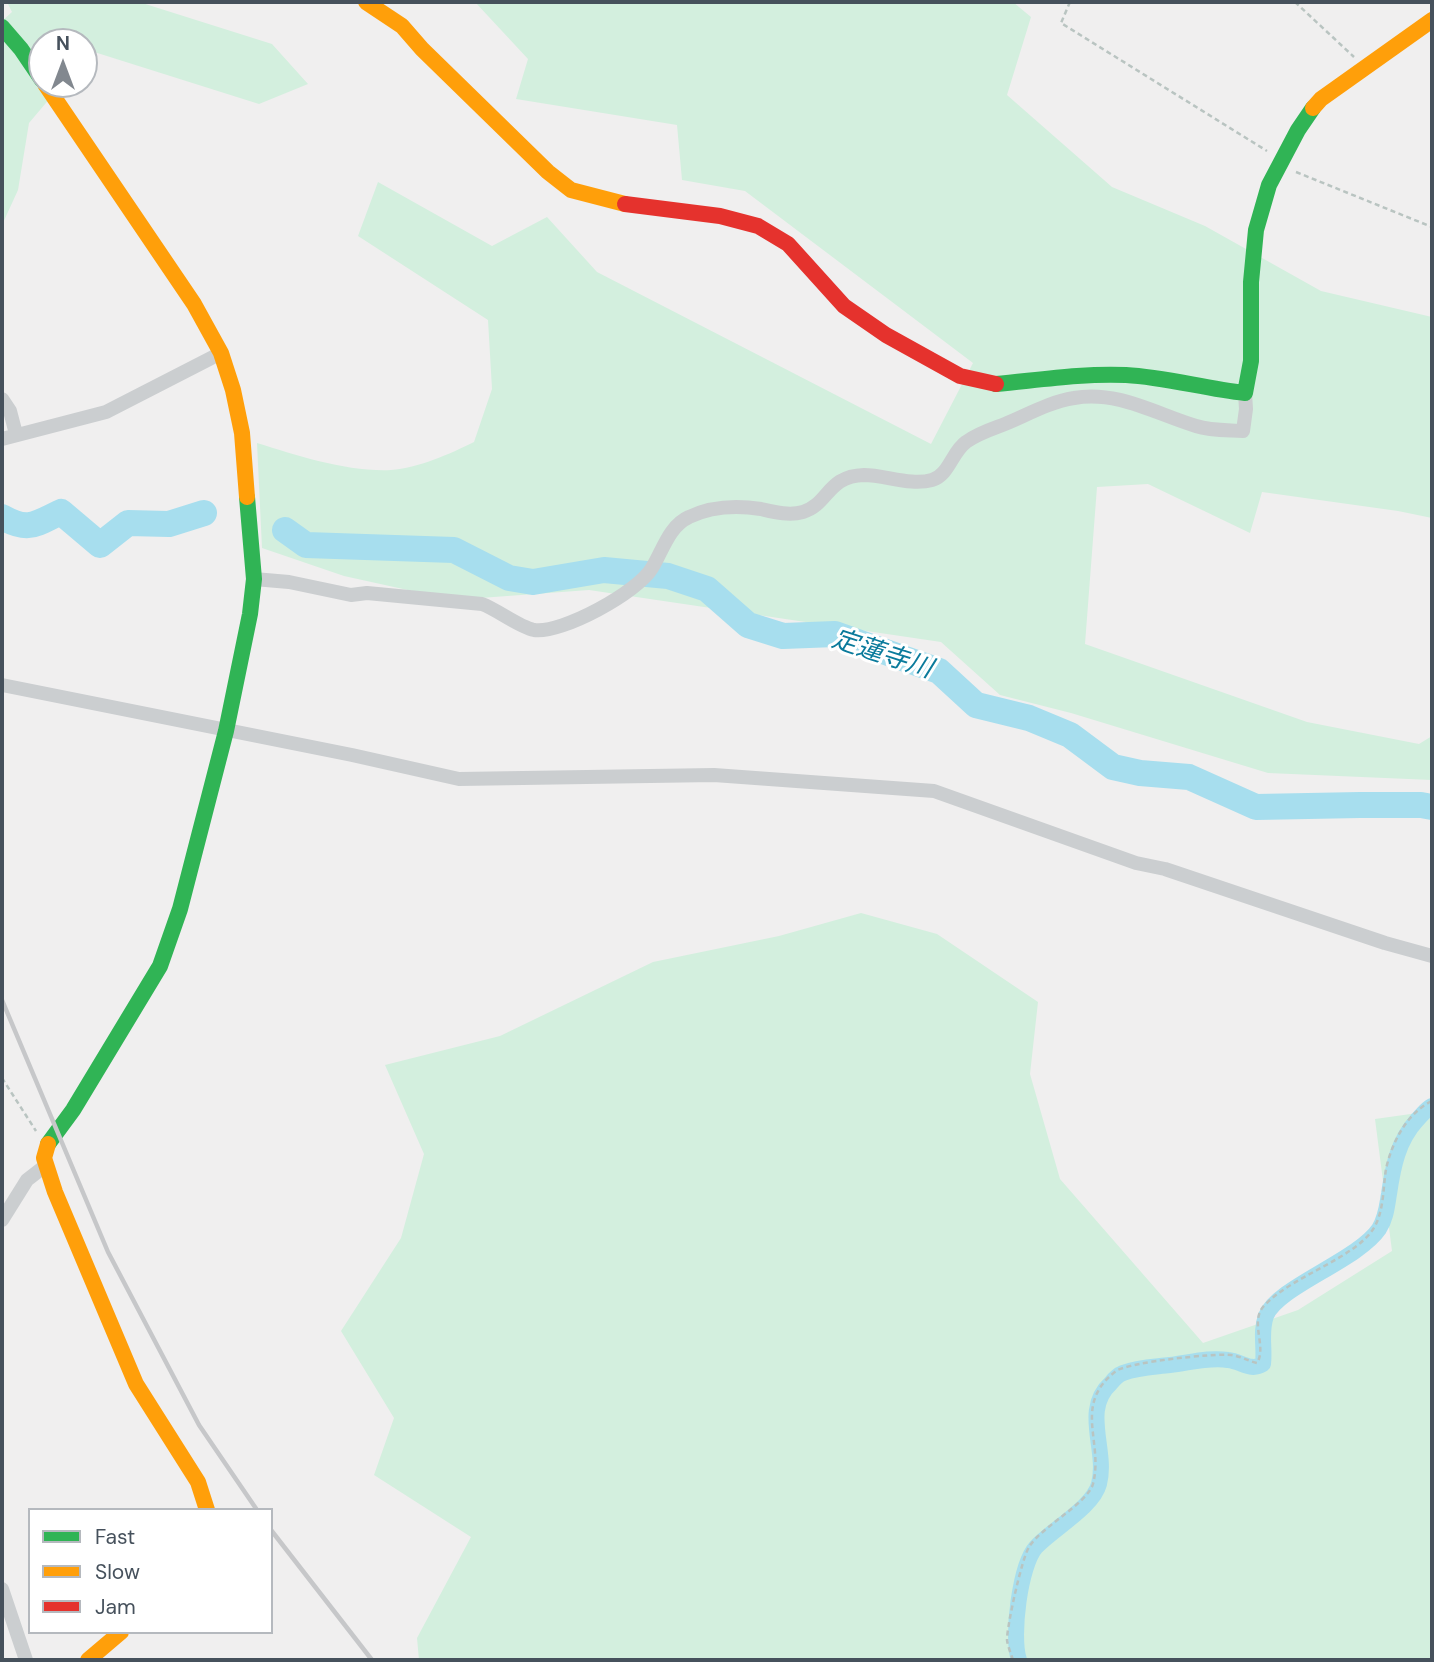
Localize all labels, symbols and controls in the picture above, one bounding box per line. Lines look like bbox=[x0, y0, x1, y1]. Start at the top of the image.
north arrow bbox=[28, 28, 98, 98]
text: N bbox=[56, 31, 70, 56]
water label: 定蓮寺川 bbox=[828, 624, 936, 686]
legend bbox=[28, 1508, 273, 1634]
text: Fast bbox=[95, 1523, 135, 1551]
text: Slow bbox=[95, 1558, 140, 1586]
text: Jam bbox=[95, 1593, 136, 1621]

